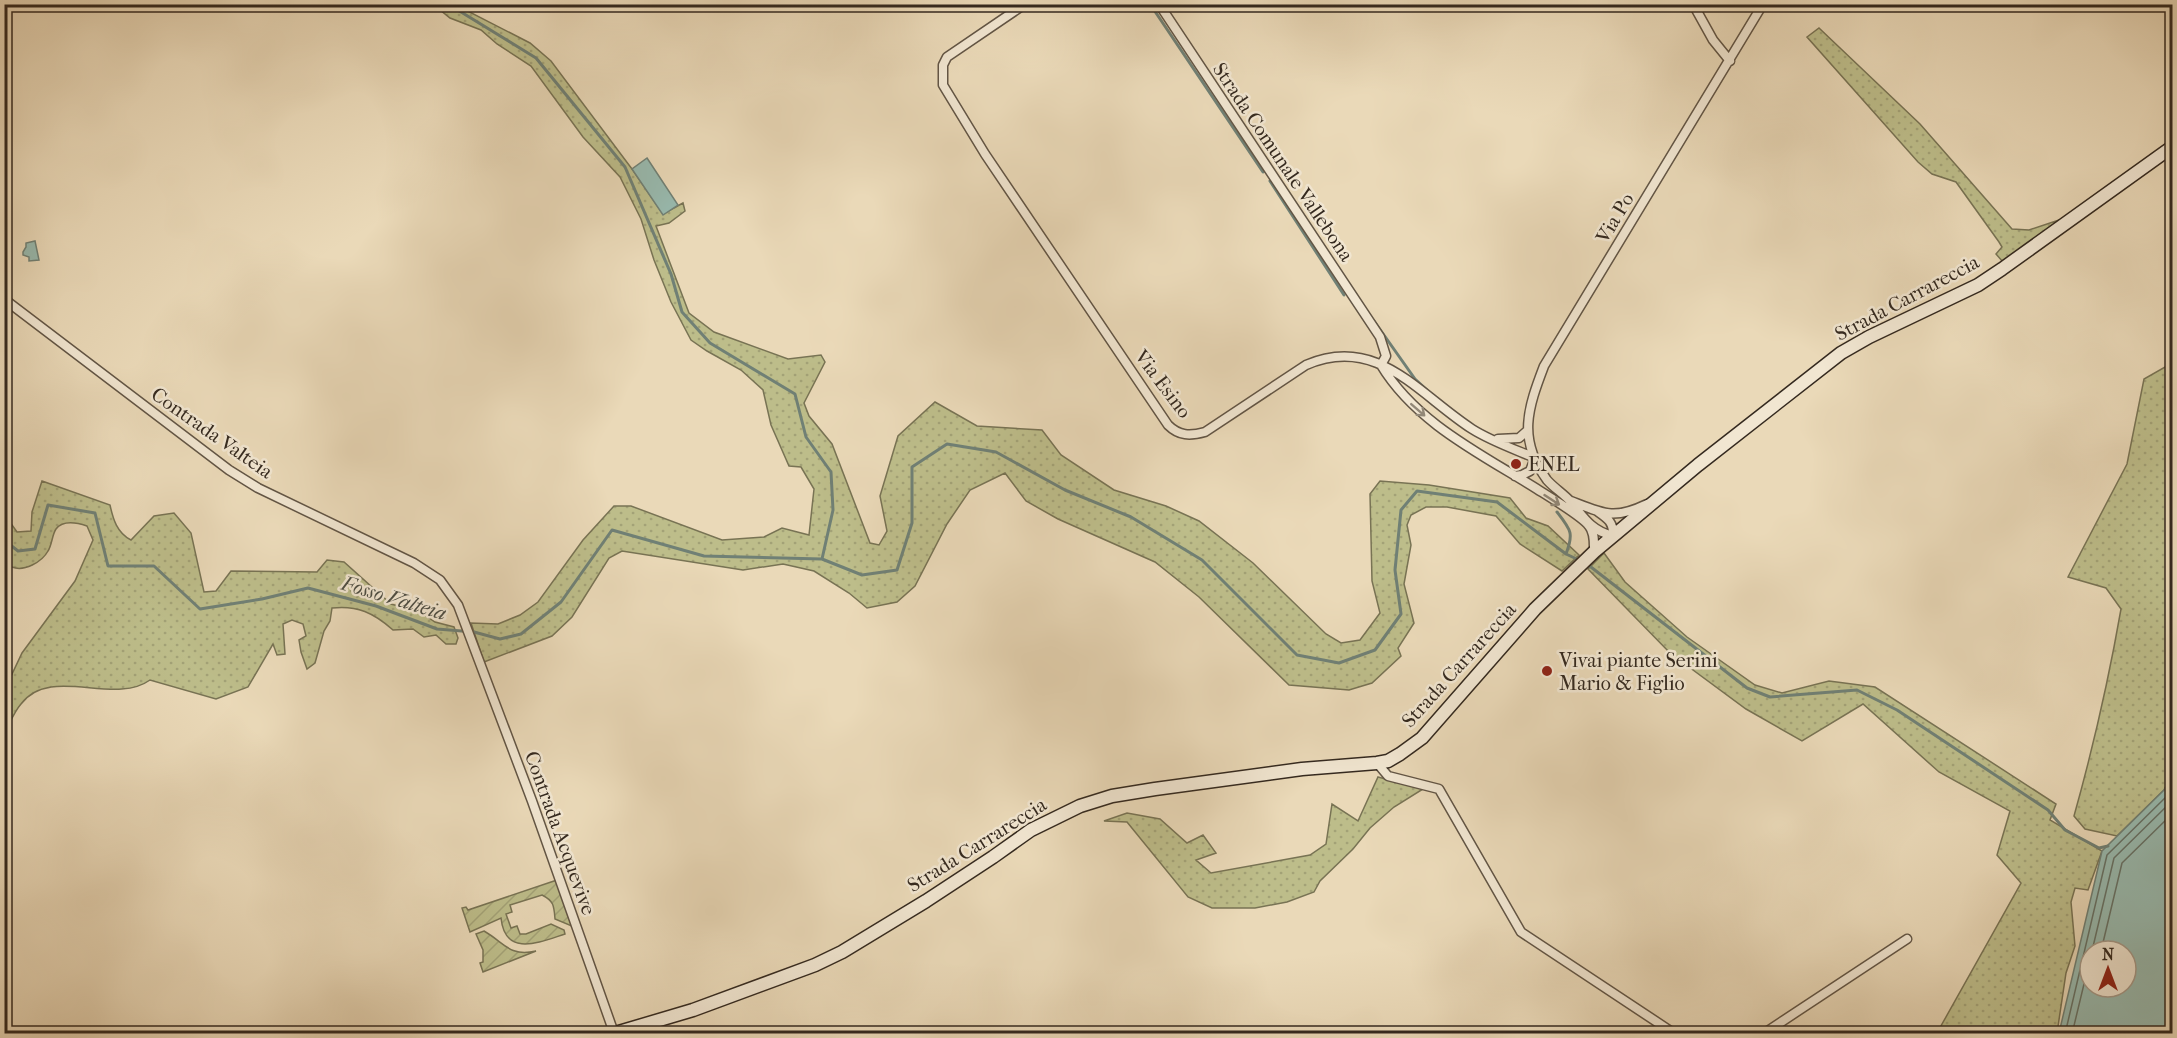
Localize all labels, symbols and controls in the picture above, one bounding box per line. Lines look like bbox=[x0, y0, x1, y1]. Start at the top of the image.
street label: Strada Comunale Vallebona bbox=[1208, 58, 1359, 266]
street label: Via Po bbox=[1591, 189, 1639, 248]
street label: Strada Carrareccia bbox=[1831, 250, 1984, 346]
street label: Via Esino bbox=[1129, 345, 1196, 423]
street label: Contrada Valteia bbox=[147, 383, 278, 484]
one-way arrow bbox=[1410, 403, 1426, 416]
place label: ENEL bbox=[1528, 453, 1580, 476]
marker: ENEL bbox=[1509, 457, 1523, 471]
one-way arrow bbox=[1544, 493, 1561, 506]
water label: Fosso Valteia bbox=[338, 570, 449, 625]
street label: Strada Carrareccia bbox=[1397, 597, 1521, 732]
place label: Vivai piante Serini Mario & Figlio bbox=[1558, 649, 1718, 695]
marker: Vivai piante Serini Mario & Figlio bbox=[1540, 664, 1554, 678]
street label: Contrada Acquevive bbox=[520, 748, 600, 918]
street label: Strada Carrareccia bbox=[903, 793, 1051, 897]
north arrow bbox=[2078, 939, 2138, 999]
text: N bbox=[2102, 945, 2115, 964]

